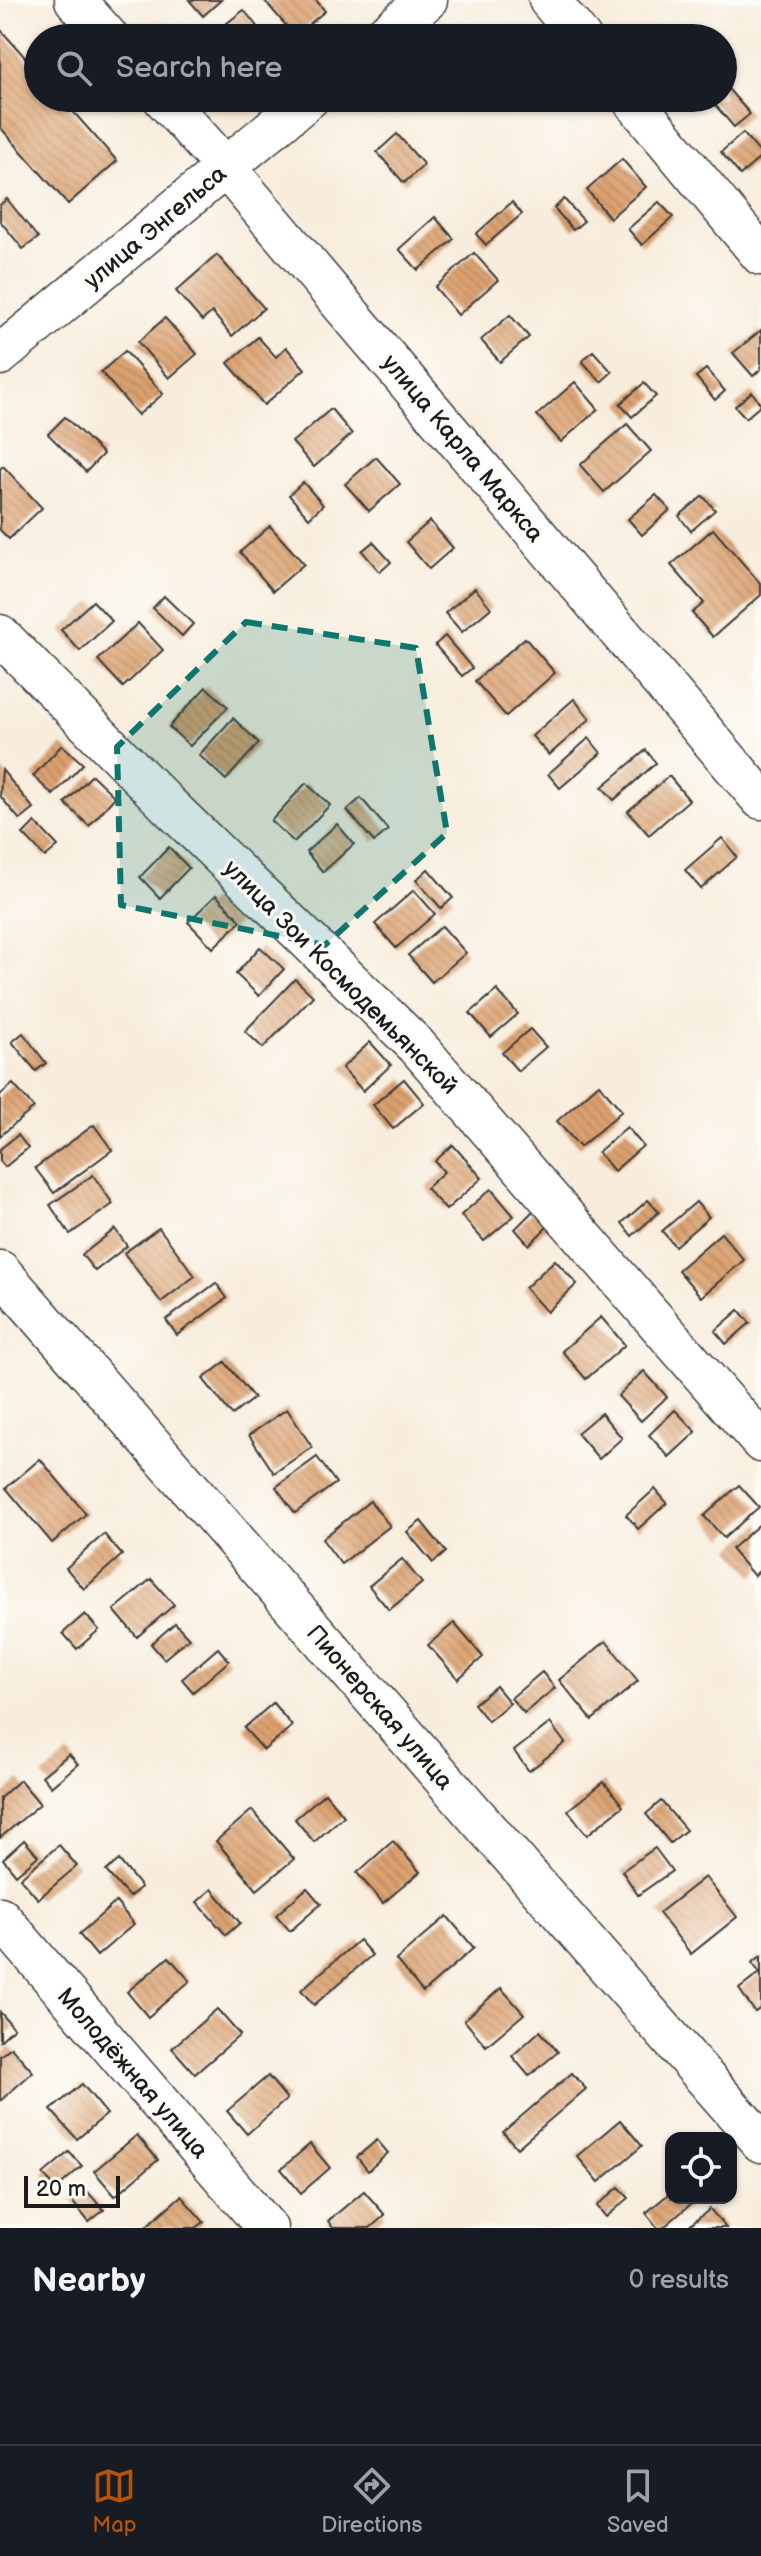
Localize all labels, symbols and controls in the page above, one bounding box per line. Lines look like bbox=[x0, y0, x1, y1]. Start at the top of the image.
search box bbox=[24, 24, 737, 112]
icon: search bbox=[52, 46, 96, 90]
text: Search here bbox=[116, 50, 282, 86]
street label: улица Энгельса bbox=[78, 159, 232, 295]
street label: улица Карла Маркса bbox=[376, 349, 550, 548]
street label: улица Зои Космодемьянской bbox=[217, 854, 464, 1101]
street label: Пионерская улица bbox=[300, 1619, 459, 1796]
street label: Молодёжная улица bbox=[51, 1982, 215, 2164]
map controls bbox=[665, 2132, 737, 2204]
button: locate bbox=[665, 2132, 737, 2204]
scale bar bbox=[24, 2172, 120, 2208]
text: 20 m bbox=[36, 2176, 86, 2203]
text: Nearby bbox=[32, 2260, 146, 2301]
text: 0 results bbox=[629, 2265, 729, 2296]
tab: Map bbox=[92, 2464, 137, 2539]
tab: Directions bbox=[321, 2464, 422, 2539]
tab: Saved bbox=[607, 2464, 669, 2539]

